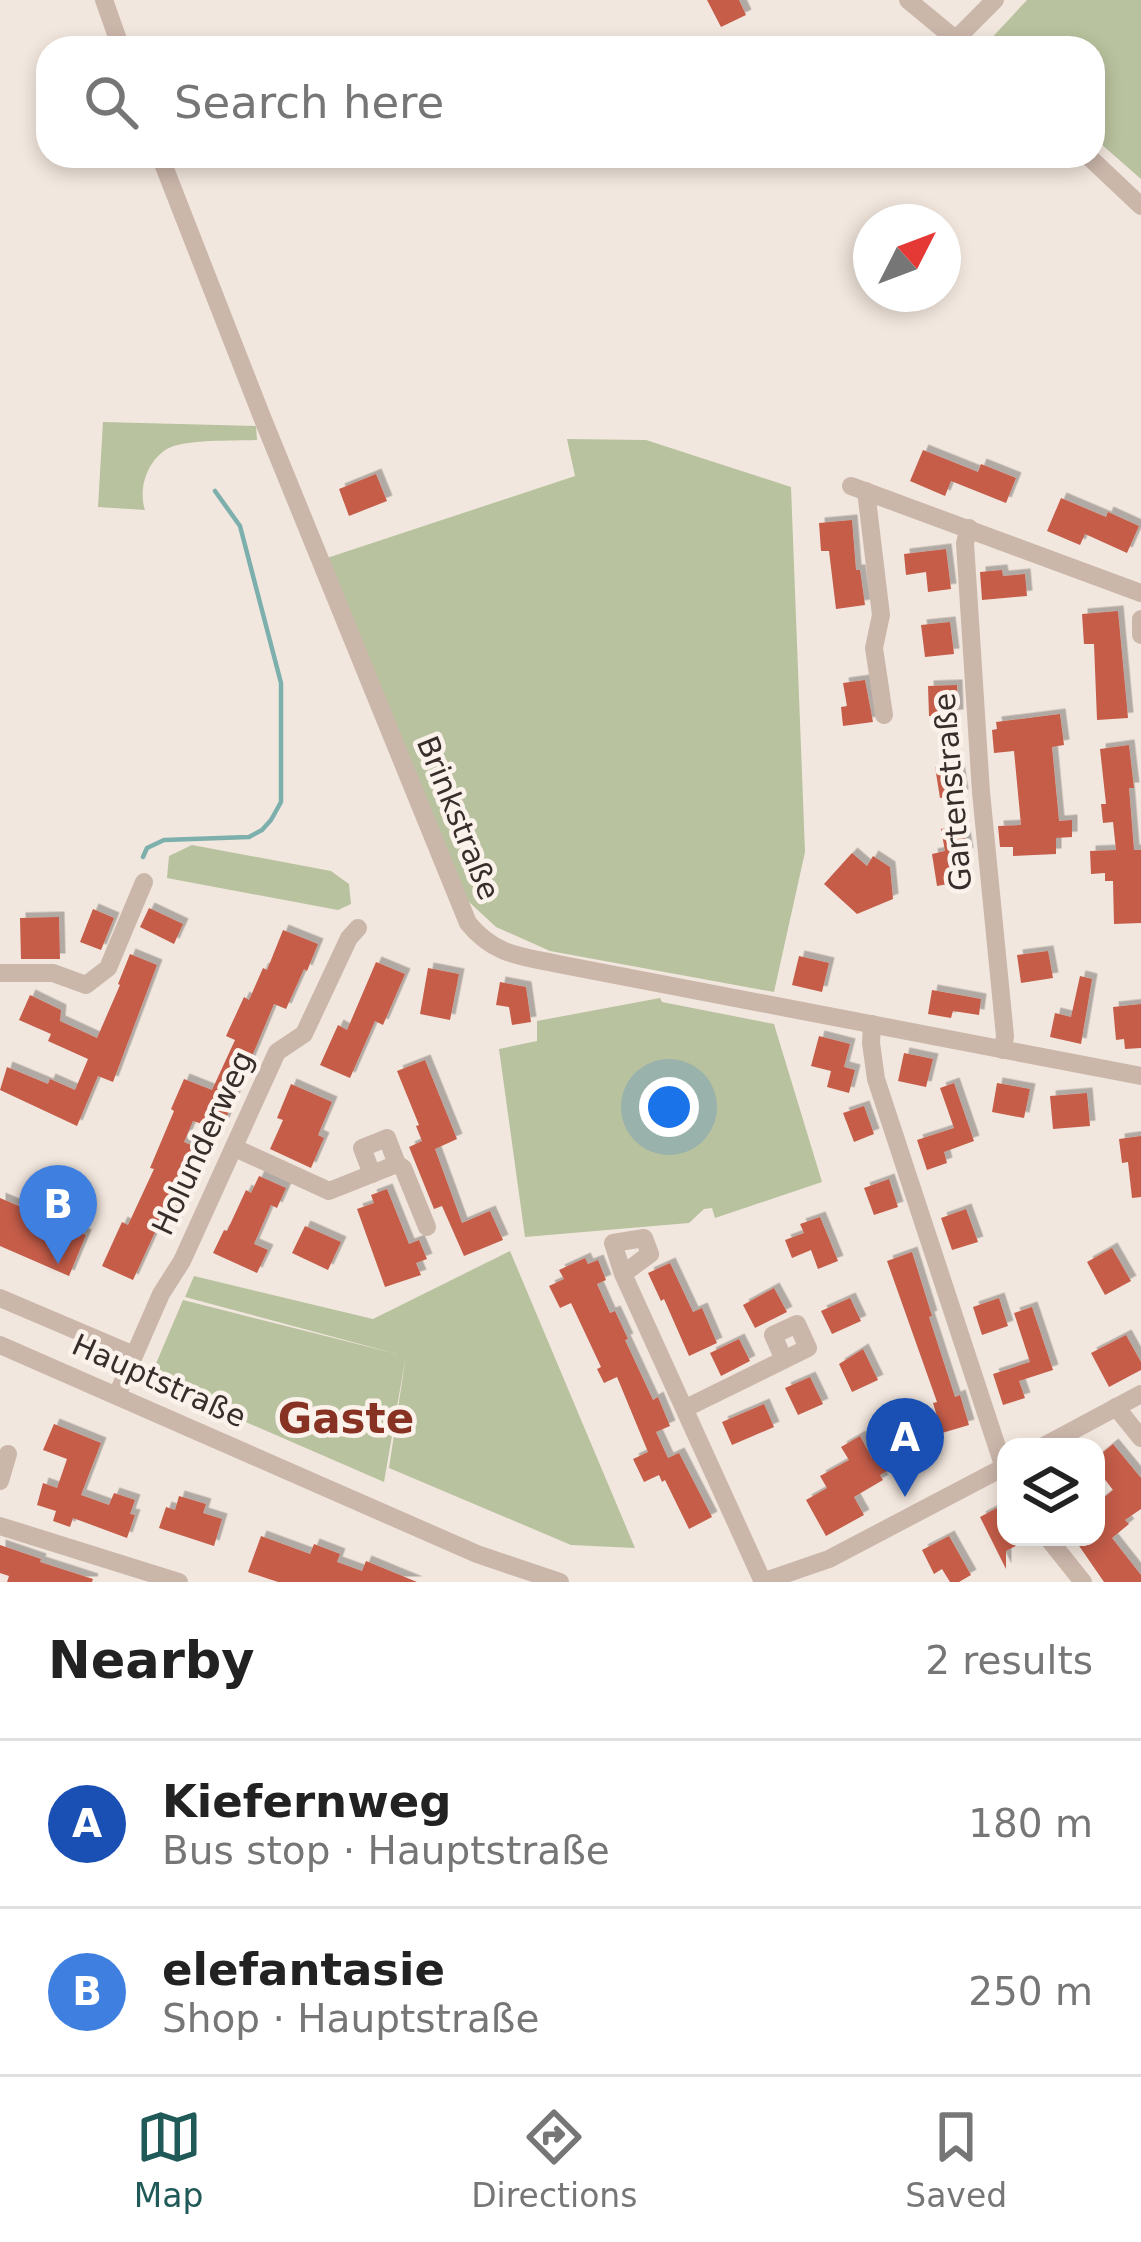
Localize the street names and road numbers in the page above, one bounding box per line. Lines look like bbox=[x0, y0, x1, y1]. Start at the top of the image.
street label: Gartenstraße bbox=[926, 692, 979, 893]
street label: Brinkstraße bbox=[410, 731, 507, 905]
street label: Holunderweg bbox=[145, 1045, 260, 1240]
street label: Hauptstraße bbox=[67, 1327, 251, 1434]

